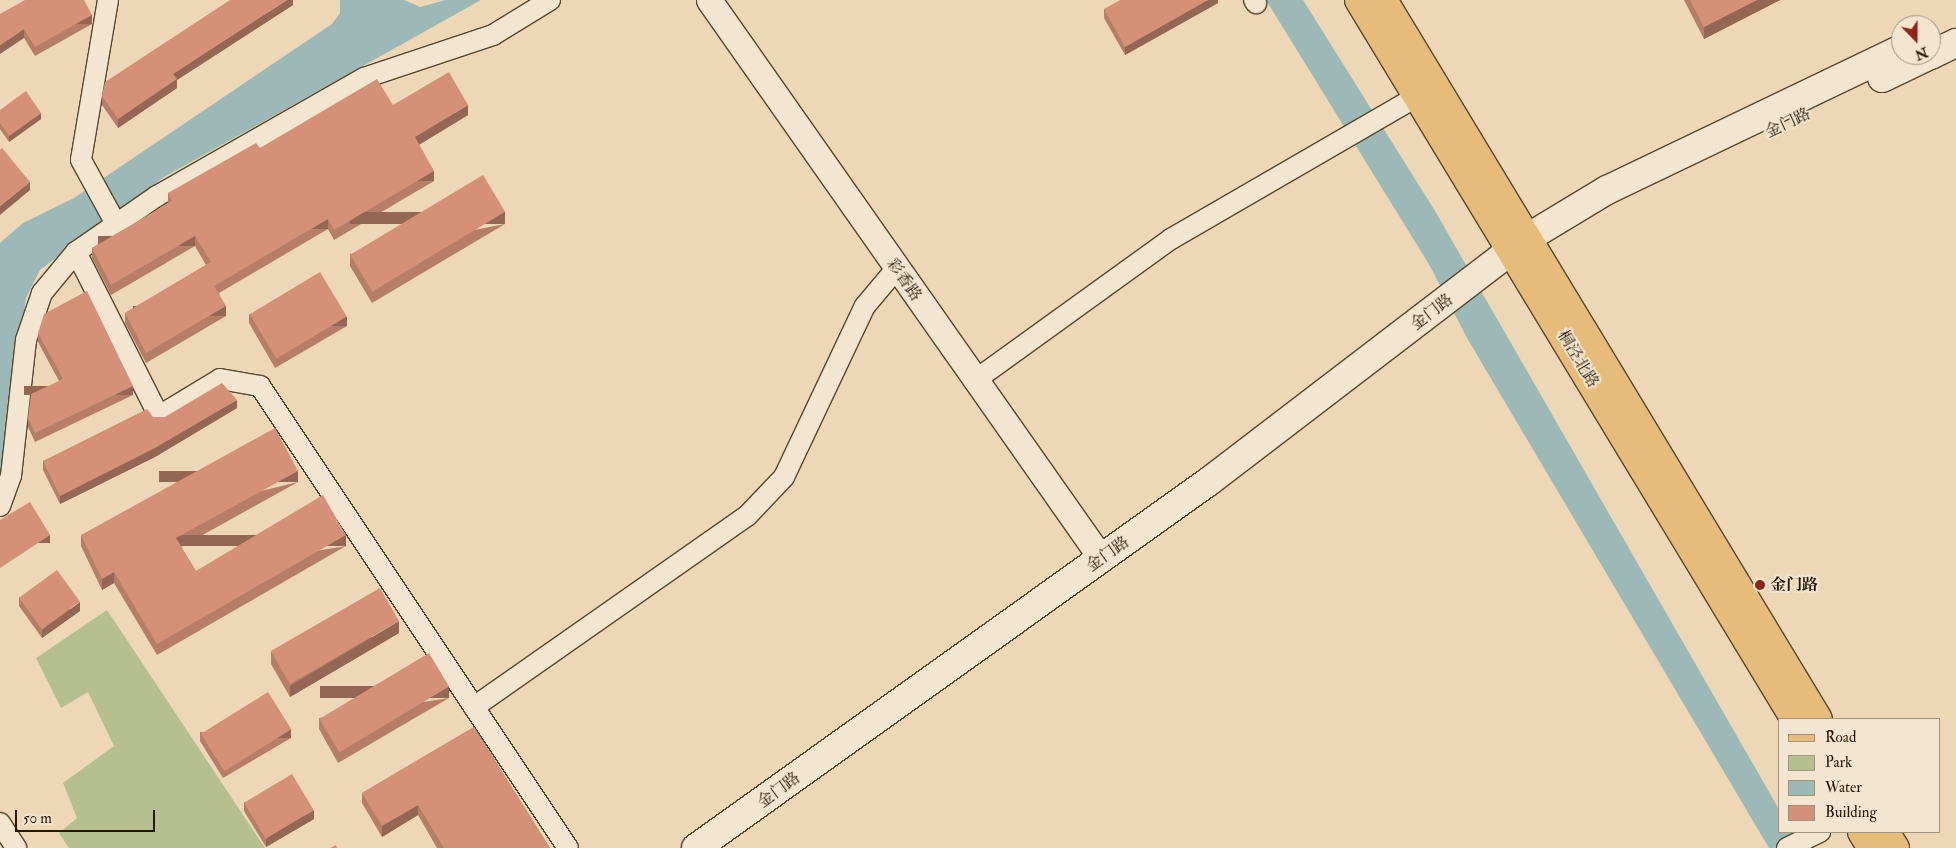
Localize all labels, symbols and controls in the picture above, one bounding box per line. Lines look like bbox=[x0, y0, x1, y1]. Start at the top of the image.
north arrow bbox=[1891, 15, 1941, 65]
text: N bbox=[1912, 43, 1930, 64]
street label: 金门路 bbox=[1762, 104, 1814, 142]
street label: 彩香路 bbox=[882, 255, 926, 305]
street label: 金门路 bbox=[1407, 290, 1457, 334]
street label: 桐泾北路 bbox=[1553, 327, 1603, 391]
street label: 金门路 bbox=[1083, 532, 1133, 576]
place label: 金门路 bbox=[1770, 575, 1818, 595]
marker: 金门路 bbox=[1754, 579, 1766, 591]
legend bbox=[1778, 718, 1941, 833]
text: Road bbox=[1825, 728, 1856, 747]
text: Park bbox=[1825, 753, 1852, 772]
street label: 金门路 bbox=[754, 768, 804, 812]
text: Water bbox=[1825, 778, 1862, 797]
scale bar bbox=[18, 800, 158, 832]
text: Building bbox=[1825, 803, 1877, 822]
text: 50 m bbox=[23, 809, 52, 828]

